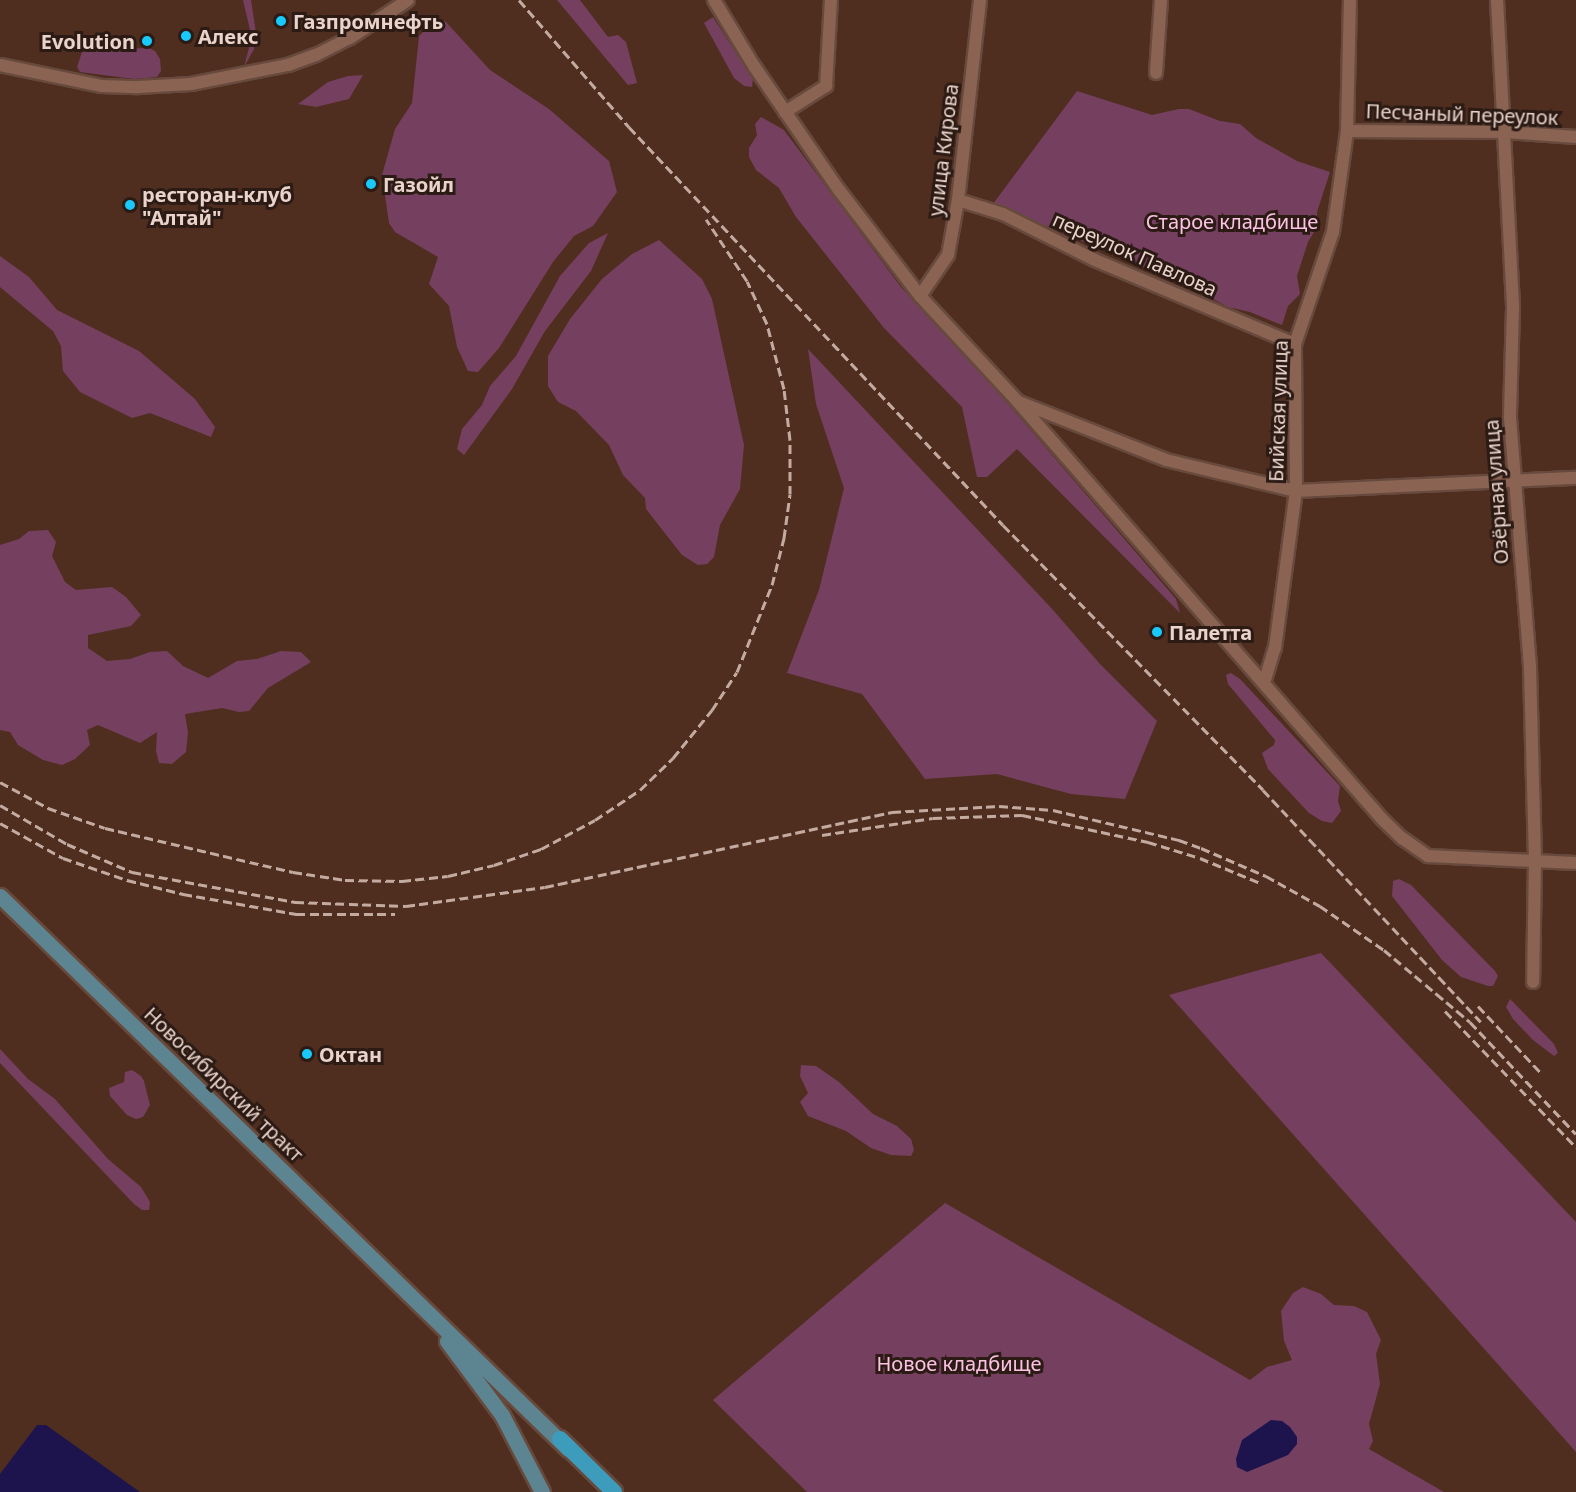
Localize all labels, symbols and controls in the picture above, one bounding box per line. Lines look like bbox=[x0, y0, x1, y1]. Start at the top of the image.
place label: Газпромнефть bbox=[293, 9, 443, 33]
marker: Газпромнефть bbox=[274, 14, 288, 28]
place label: Алекс bbox=[198, 24, 258, 48]
place label: Evolution bbox=[41, 29, 135, 53]
marker: Алекс bbox=[179, 29, 193, 43]
marker: Evolution bbox=[140, 34, 154, 48]
street label: улица Кирова bbox=[923, 82, 963, 218]
street label: Песчаный переулок bbox=[1365, 99, 1559, 129]
place label: Газойл bbox=[383, 172, 454, 196]
marker: Газойл bbox=[364, 177, 378, 191]
place label: ресторан-клуб "Алтай" bbox=[142, 182, 292, 229]
marker: ресторан-клуб "Алтай" bbox=[123, 198, 137, 212]
street label: переулок Павлова bbox=[1049, 207, 1221, 301]
park label: Старое кладбище bbox=[1146, 209, 1318, 233]
street label: Бийская улица bbox=[1264, 340, 1292, 482]
street label: Озёрная улица bbox=[1479, 419, 1513, 565]
place label: Палетта bbox=[1169, 620, 1252, 644]
marker: Палетта bbox=[1150, 625, 1164, 639]
street label: Новосибирский тракт bbox=[140, 1002, 308, 1166]
place label: Октан bbox=[319, 1042, 382, 1066]
marker: Октан bbox=[300, 1047, 314, 1061]
park label: Новое кладбище bbox=[876, 1351, 1042, 1375]

